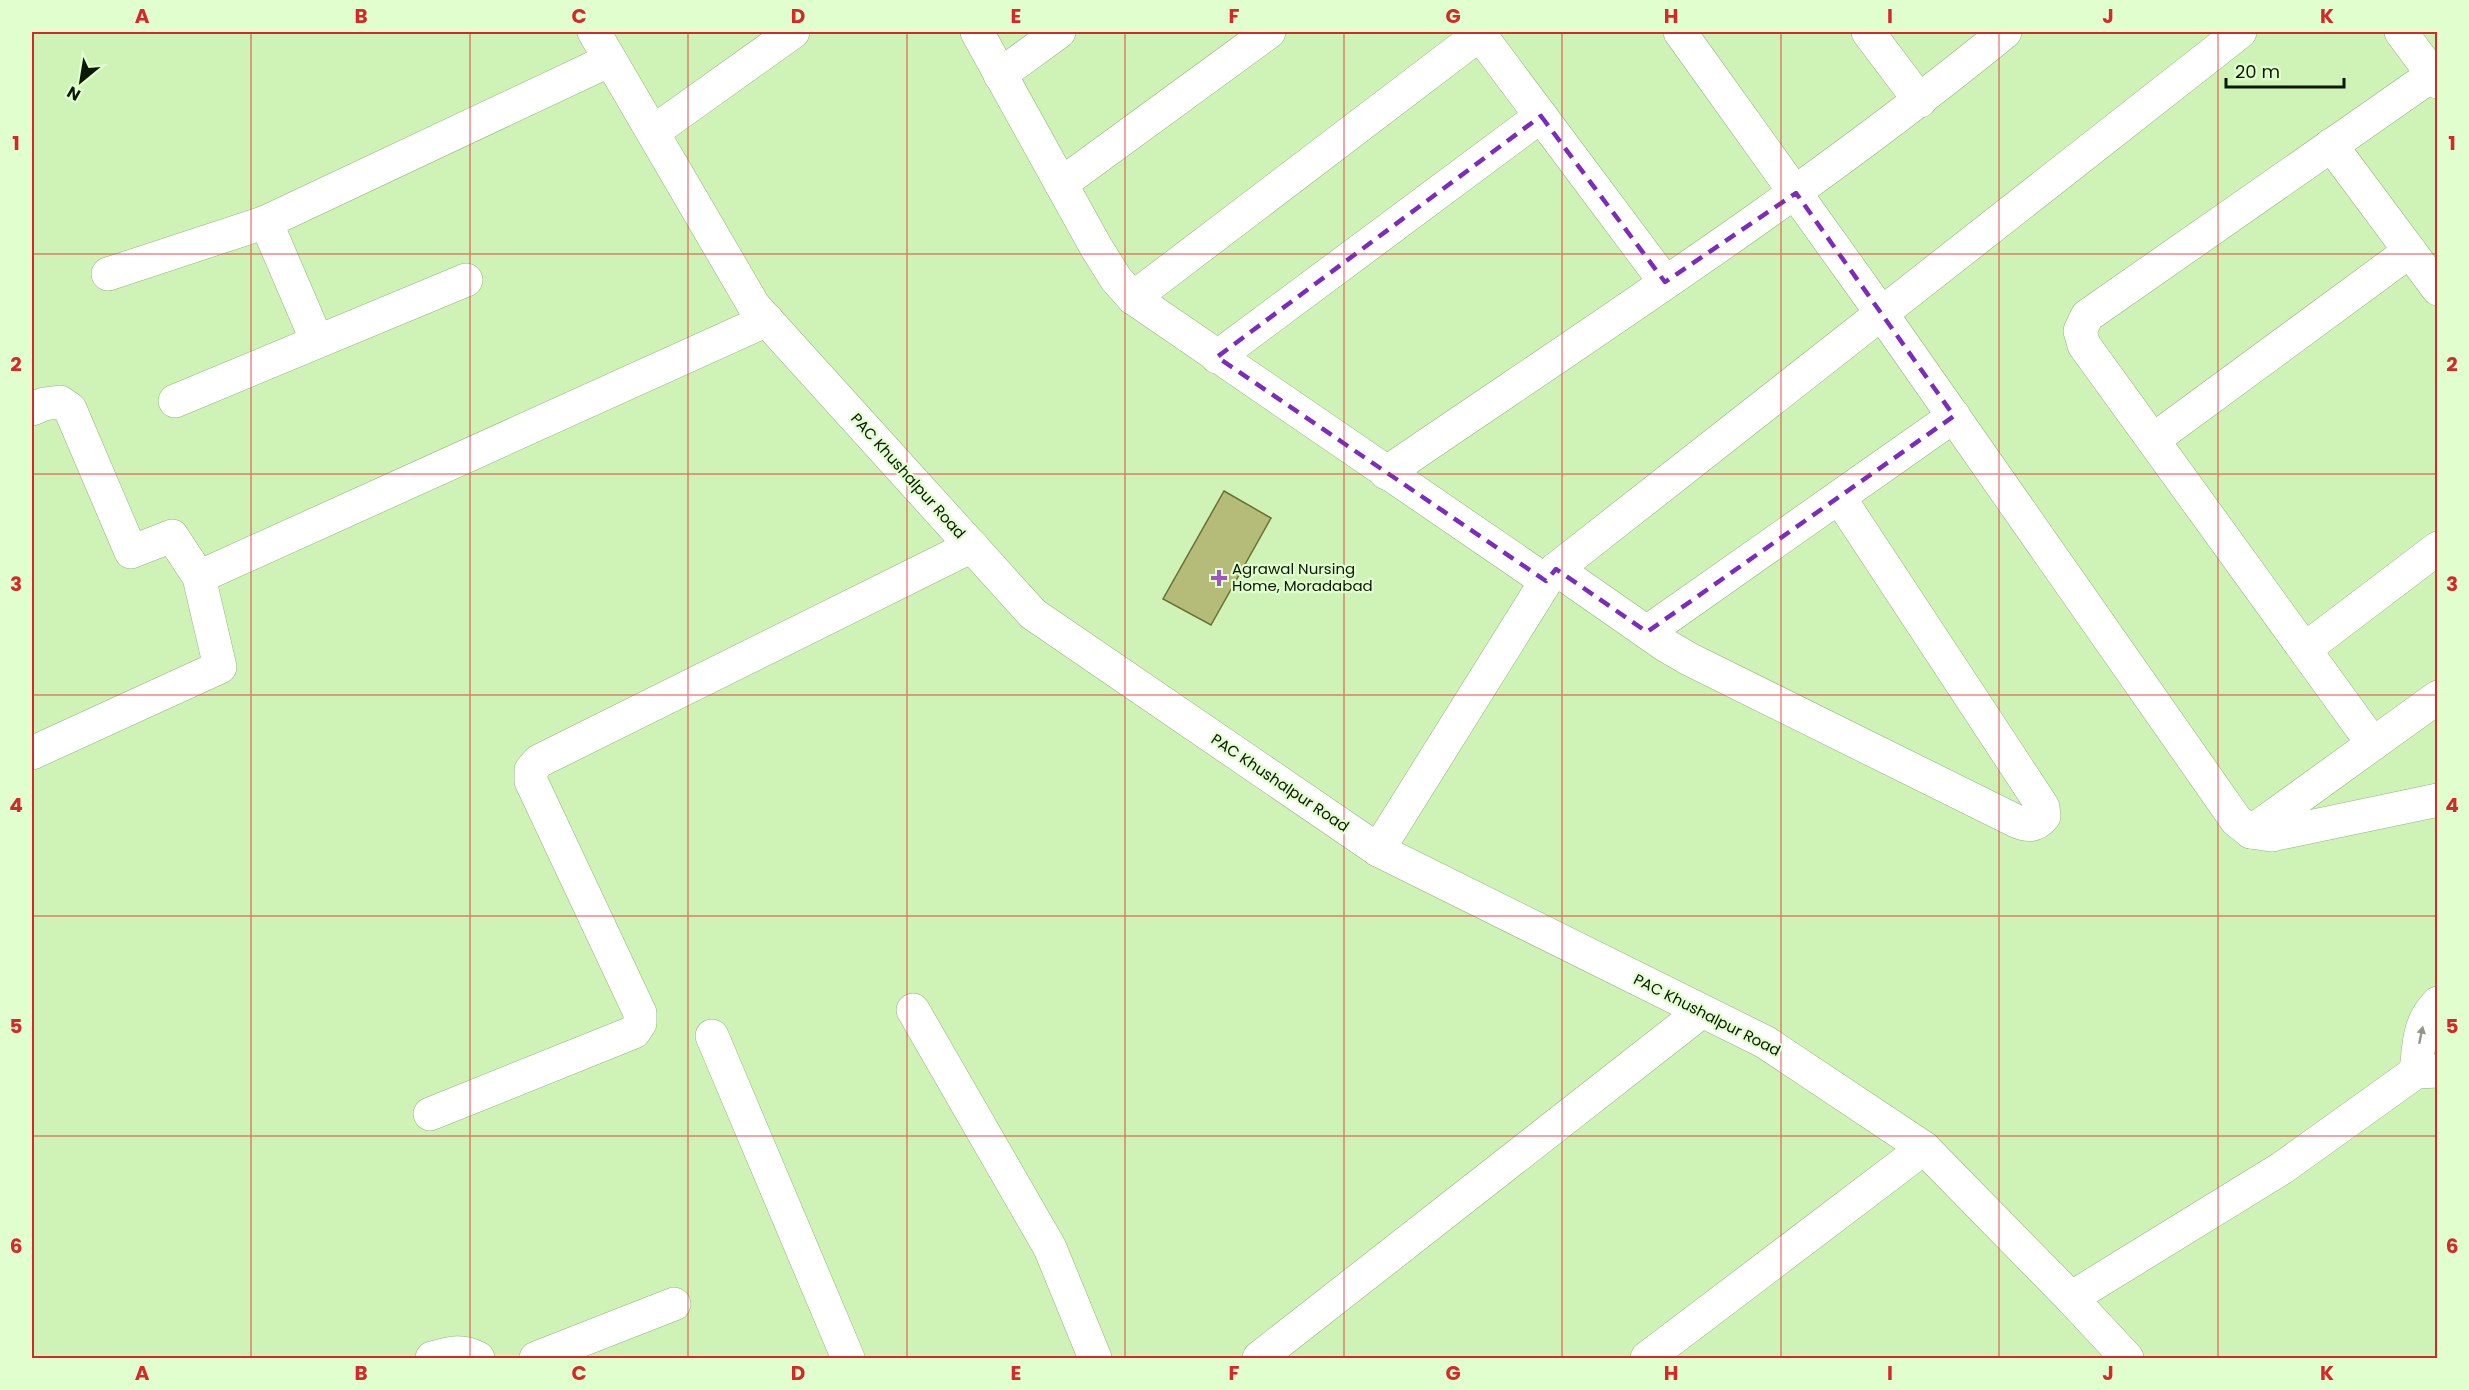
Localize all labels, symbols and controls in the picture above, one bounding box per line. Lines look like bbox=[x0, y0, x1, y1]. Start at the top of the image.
text: A bbox=[135, 2, 150, 30]
text: B bbox=[354, 2, 368, 30]
text: C bbox=[571, 2, 587, 30]
text: D bbox=[791, 2, 805, 30]
text: E bbox=[1011, 2, 1021, 30]
text: F bbox=[1229, 2, 1240, 30]
text: G bbox=[1445, 2, 1461, 30]
text: H bbox=[1664, 2, 1678, 30]
text: I bbox=[1887, 2, 1893, 30]
text: J bbox=[2102, 2, 2114, 30]
text: K bbox=[2320, 2, 2334, 30]
north arrow bbox=[51, 51, 111, 111]
scale bar bbox=[2226, 51, 2344, 89]
text: 20 m bbox=[2235, 59, 2280, 84]
text: N bbox=[63, 81, 85, 107]
text: 1 bbox=[12, 129, 20, 157]
text: 1 bbox=[2448, 129, 2456, 157]
text: 2 bbox=[10, 350, 22, 378]
text: 2 bbox=[2446, 350, 2458, 378]
street label: PAC Khushalpur Road bbox=[846, 408, 970, 543]
place label: Agrawal Nursing Home, Moradabad bbox=[1232, 558, 1373, 596]
marker: Agrawal Nursing Home, Moradabad bbox=[1210, 569, 1228, 587]
text: 3 bbox=[10, 570, 22, 598]
text: 3 bbox=[2446, 570, 2458, 598]
street label: PAC Khushalpur Road bbox=[1207, 729, 1353, 837]
text: 4 bbox=[9, 791, 23, 819]
text: 4 bbox=[2445, 791, 2459, 819]
street label: PAC Khushalpur Road bbox=[1630, 968, 1784, 1061]
text: 5 bbox=[10, 1012, 23, 1040]
text: 5 bbox=[2446, 1012, 2459, 1040]
one-way arrow bbox=[2417, 1025, 2426, 1044]
text: 6 bbox=[10, 1232, 22, 1260]
text: 6 bbox=[2446, 1232, 2458, 1260]
text: A bbox=[135, 1359, 150, 1387]
text: B bbox=[354, 1359, 368, 1387]
text: C bbox=[571, 1359, 587, 1387]
text: D bbox=[791, 1359, 805, 1387]
text: E bbox=[1011, 1359, 1021, 1387]
text: F bbox=[1229, 1359, 1240, 1387]
text: G bbox=[1445, 1359, 1461, 1387]
text: H bbox=[1664, 1359, 1678, 1387]
text: I bbox=[1887, 1359, 1893, 1387]
text: J bbox=[2102, 1359, 2114, 1387]
text: K bbox=[2320, 1359, 2334, 1387]

